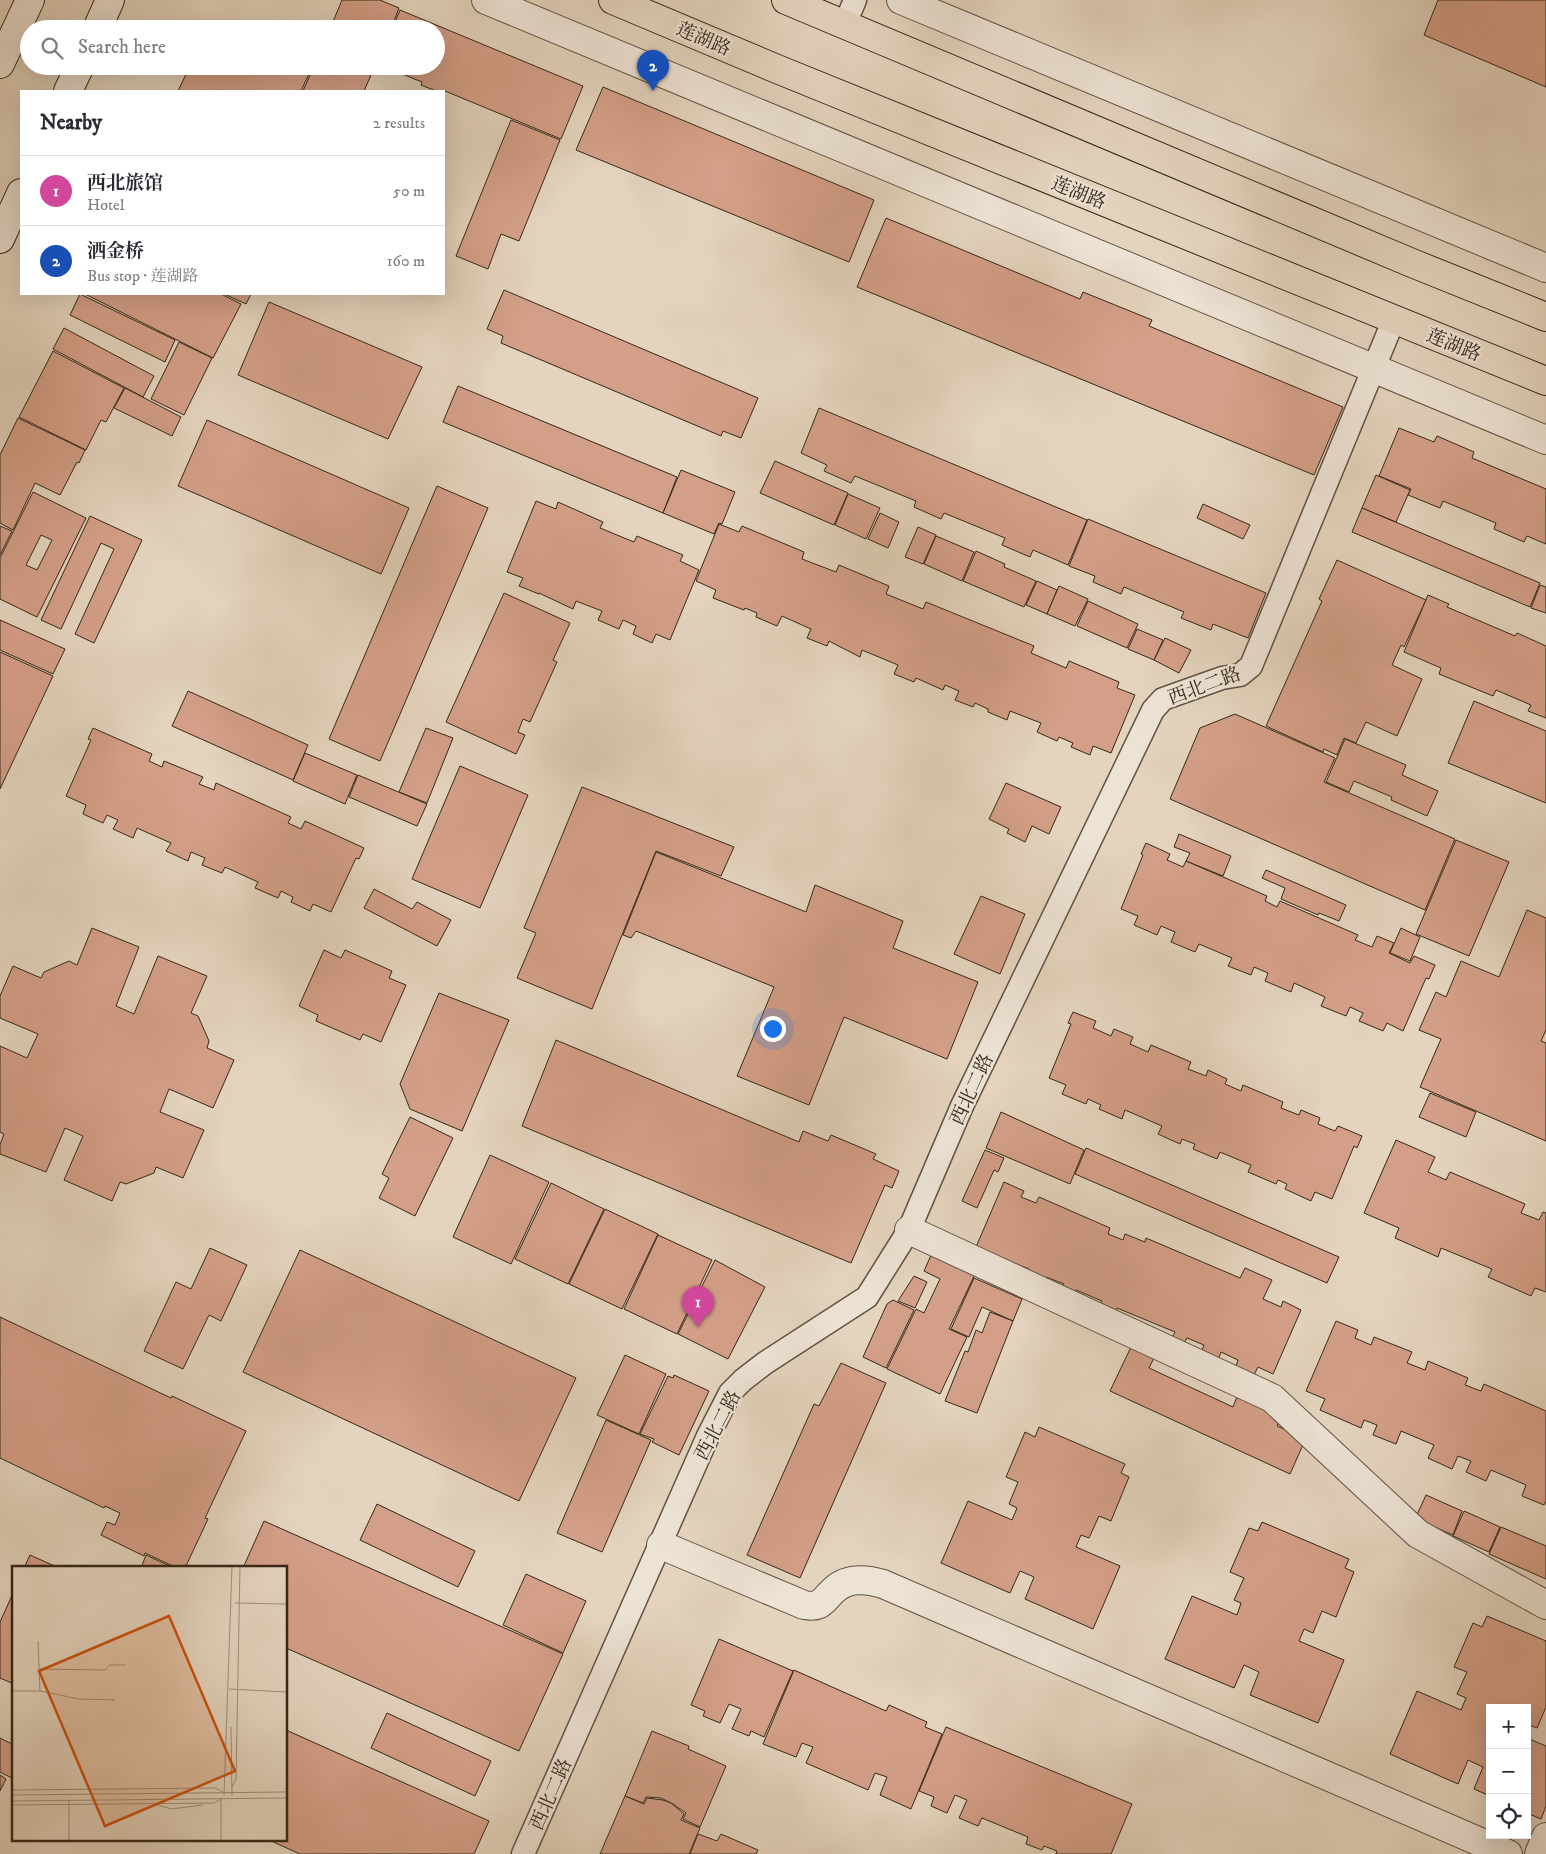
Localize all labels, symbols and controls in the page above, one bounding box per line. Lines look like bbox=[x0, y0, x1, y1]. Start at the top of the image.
street label: 莲湖路 bbox=[673, 18, 734, 61]
search box bbox=[20, 20, 445, 75]
icon: search bbox=[38, 34, 66, 62]
text: Search here bbox=[78, 36, 166, 59]
pin: 2 bbox=[637, 50, 669, 91]
text: Nearby bbox=[40, 110, 102, 136]
text: 2 results bbox=[373, 113, 425, 133]
text: 西北旅馆 bbox=[87, 172, 163, 195]
street label: 莲湖路 bbox=[1048, 172, 1109, 215]
text: 1 bbox=[53, 181, 59, 201]
text: 50 m bbox=[393, 181, 425, 201]
text: Hotel bbox=[87, 195, 125, 215]
text: 洒金桥 bbox=[87, 240, 144, 263]
text: 2 bbox=[52, 251, 60, 271]
text: 160 m bbox=[387, 251, 425, 271]
text: Bus stop · 莲湖路 bbox=[87, 266, 199, 286]
street label: 莲湖路 bbox=[1423, 324, 1484, 367]
street label: 西北二路 bbox=[1165, 663, 1244, 710]
your location bbox=[760, 1016, 786, 1042]
street label: 西北二路 bbox=[946, 1050, 999, 1129]
pin: 1 bbox=[682, 1286, 714, 1327]
street label: 西北二路 bbox=[690, 1387, 746, 1465]
inset map bbox=[12, 1566, 288, 1842]
map controls bbox=[1486, 1704, 1531, 1839]
button: + bbox=[1486, 1704, 1531, 1749]
button: − bbox=[1486, 1749, 1531, 1794]
street label: 西北二路 bbox=[525, 1755, 577, 1834]
button: locate bbox=[1486, 1794, 1531, 1839]

